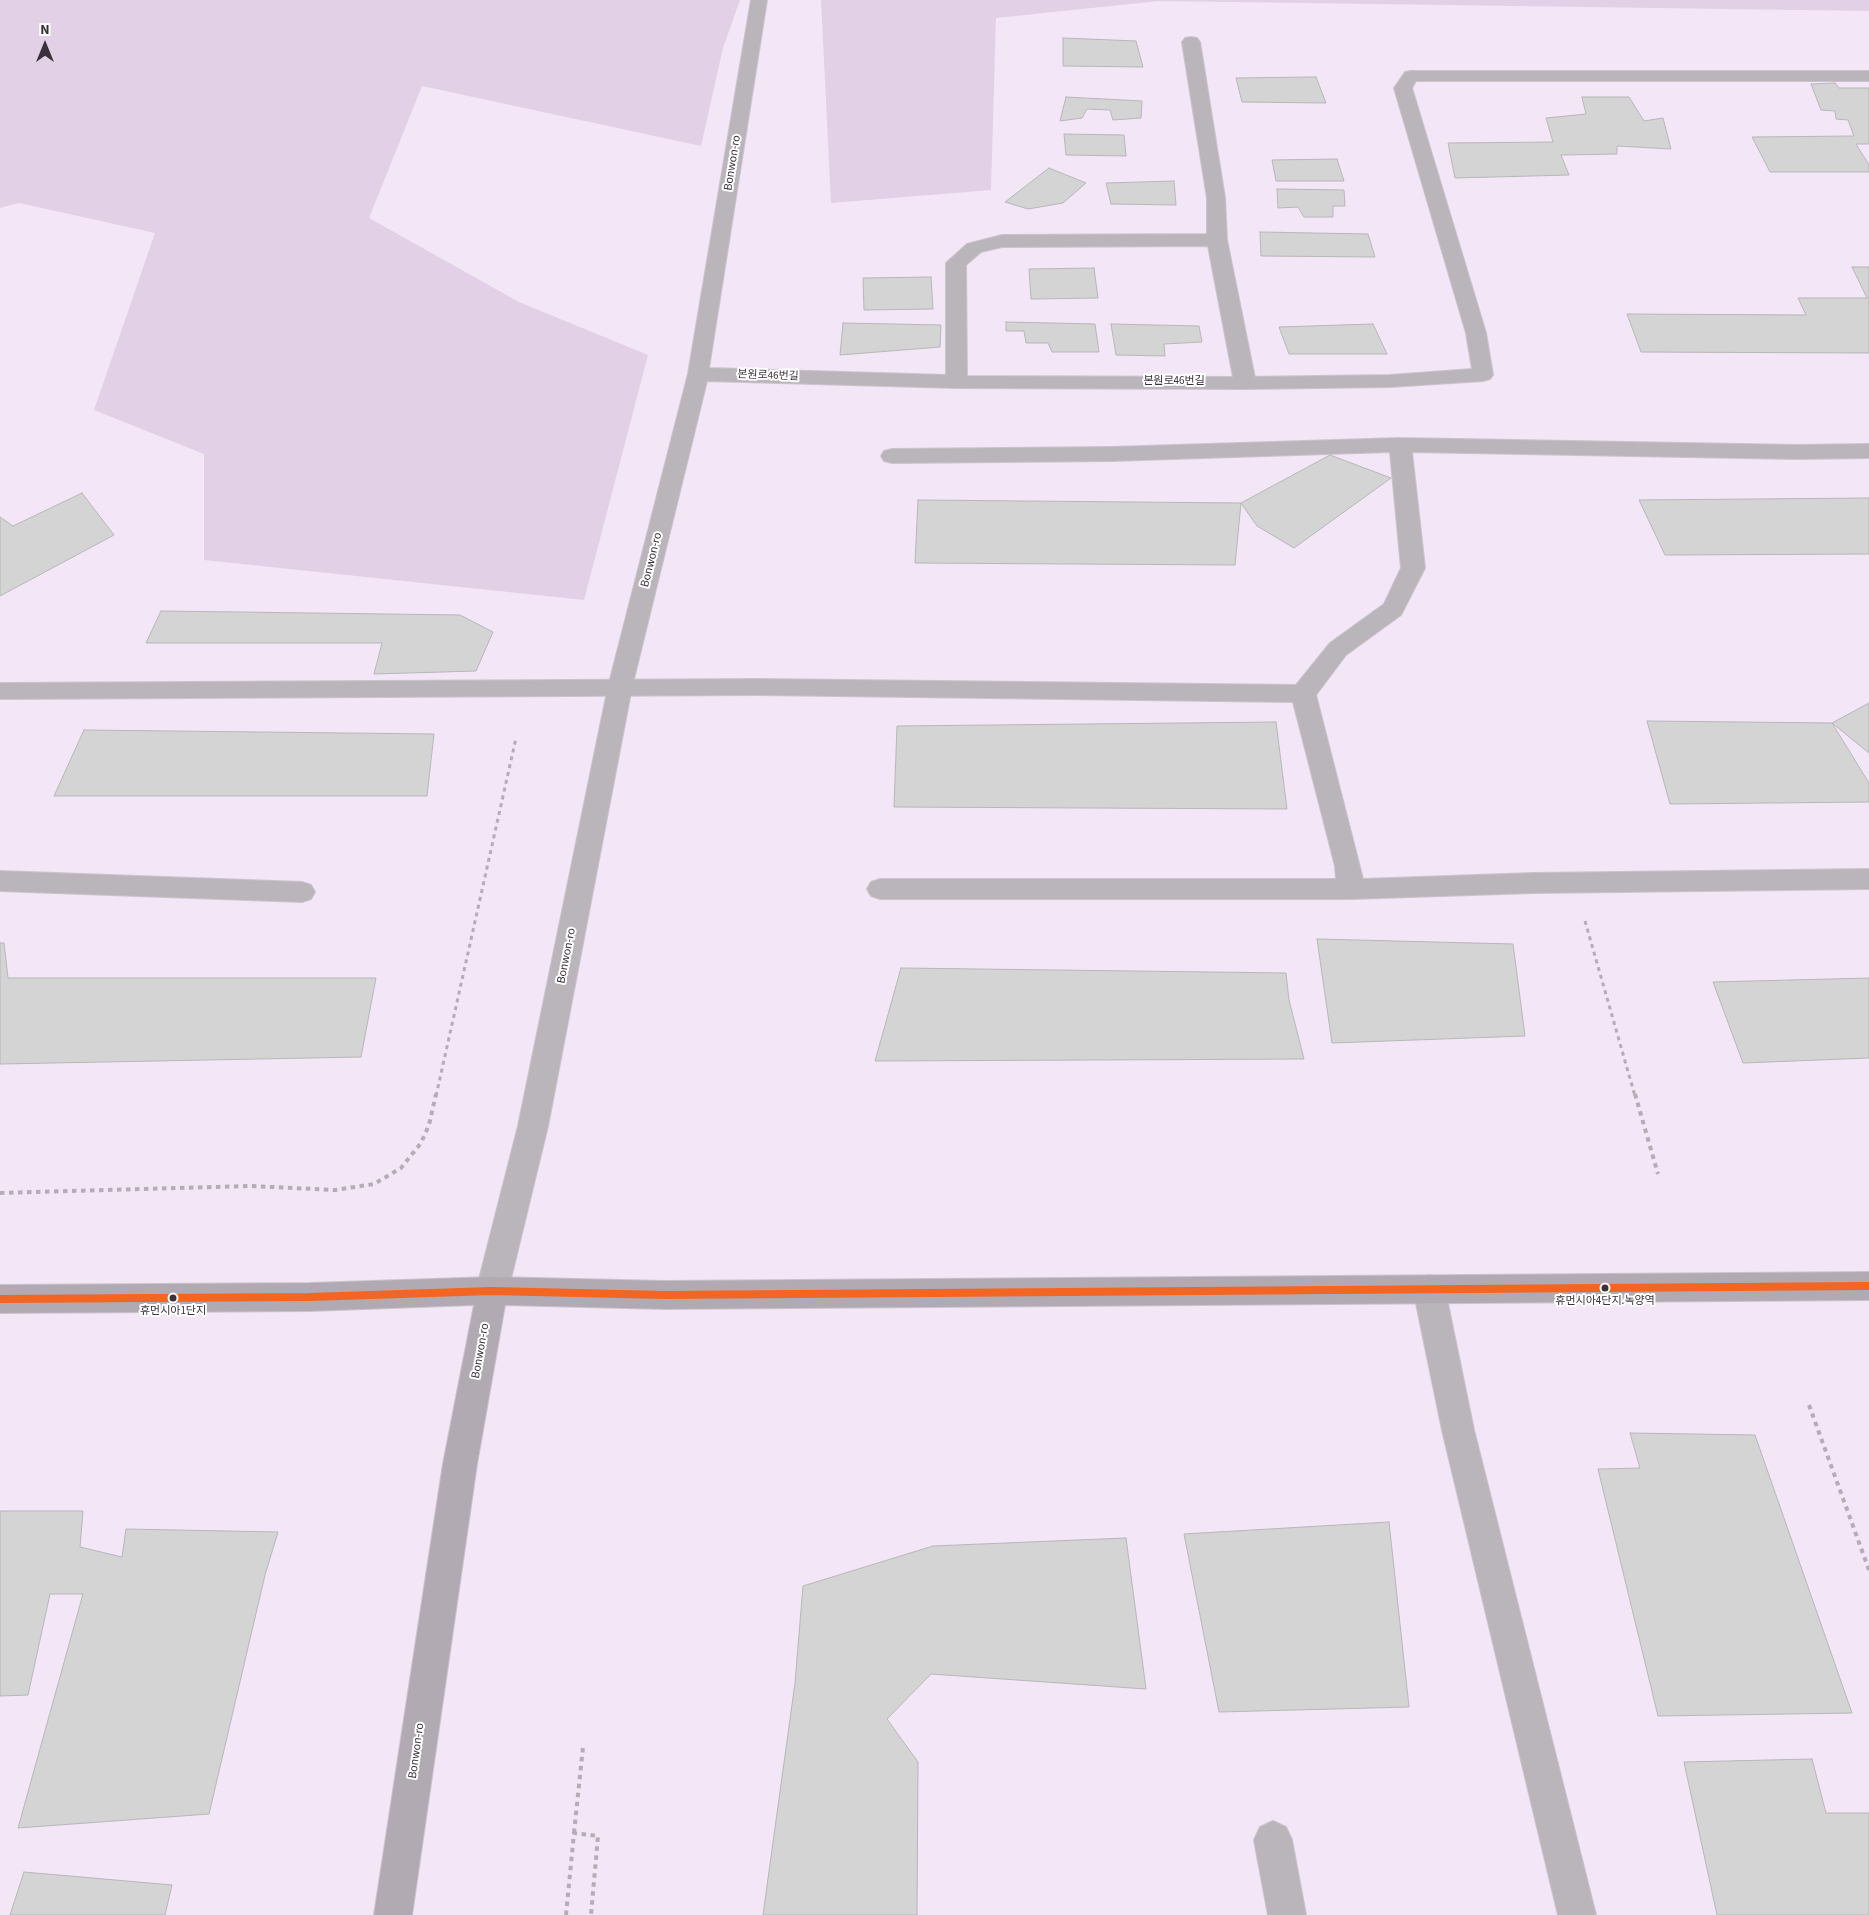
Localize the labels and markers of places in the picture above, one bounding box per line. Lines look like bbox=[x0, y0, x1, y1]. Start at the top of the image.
marker: 휴먼시아4단지.녹양역 bbox=[1600, 1283, 1610, 1293]
marker: 휴먼시아1단지 bbox=[168, 1293, 178, 1303]
place label: 휴먼시아4단지.녹양역 bbox=[1555, 1295, 1655, 1309]
place label: 휴먼시아1단지 bbox=[140, 1305, 206, 1319]

